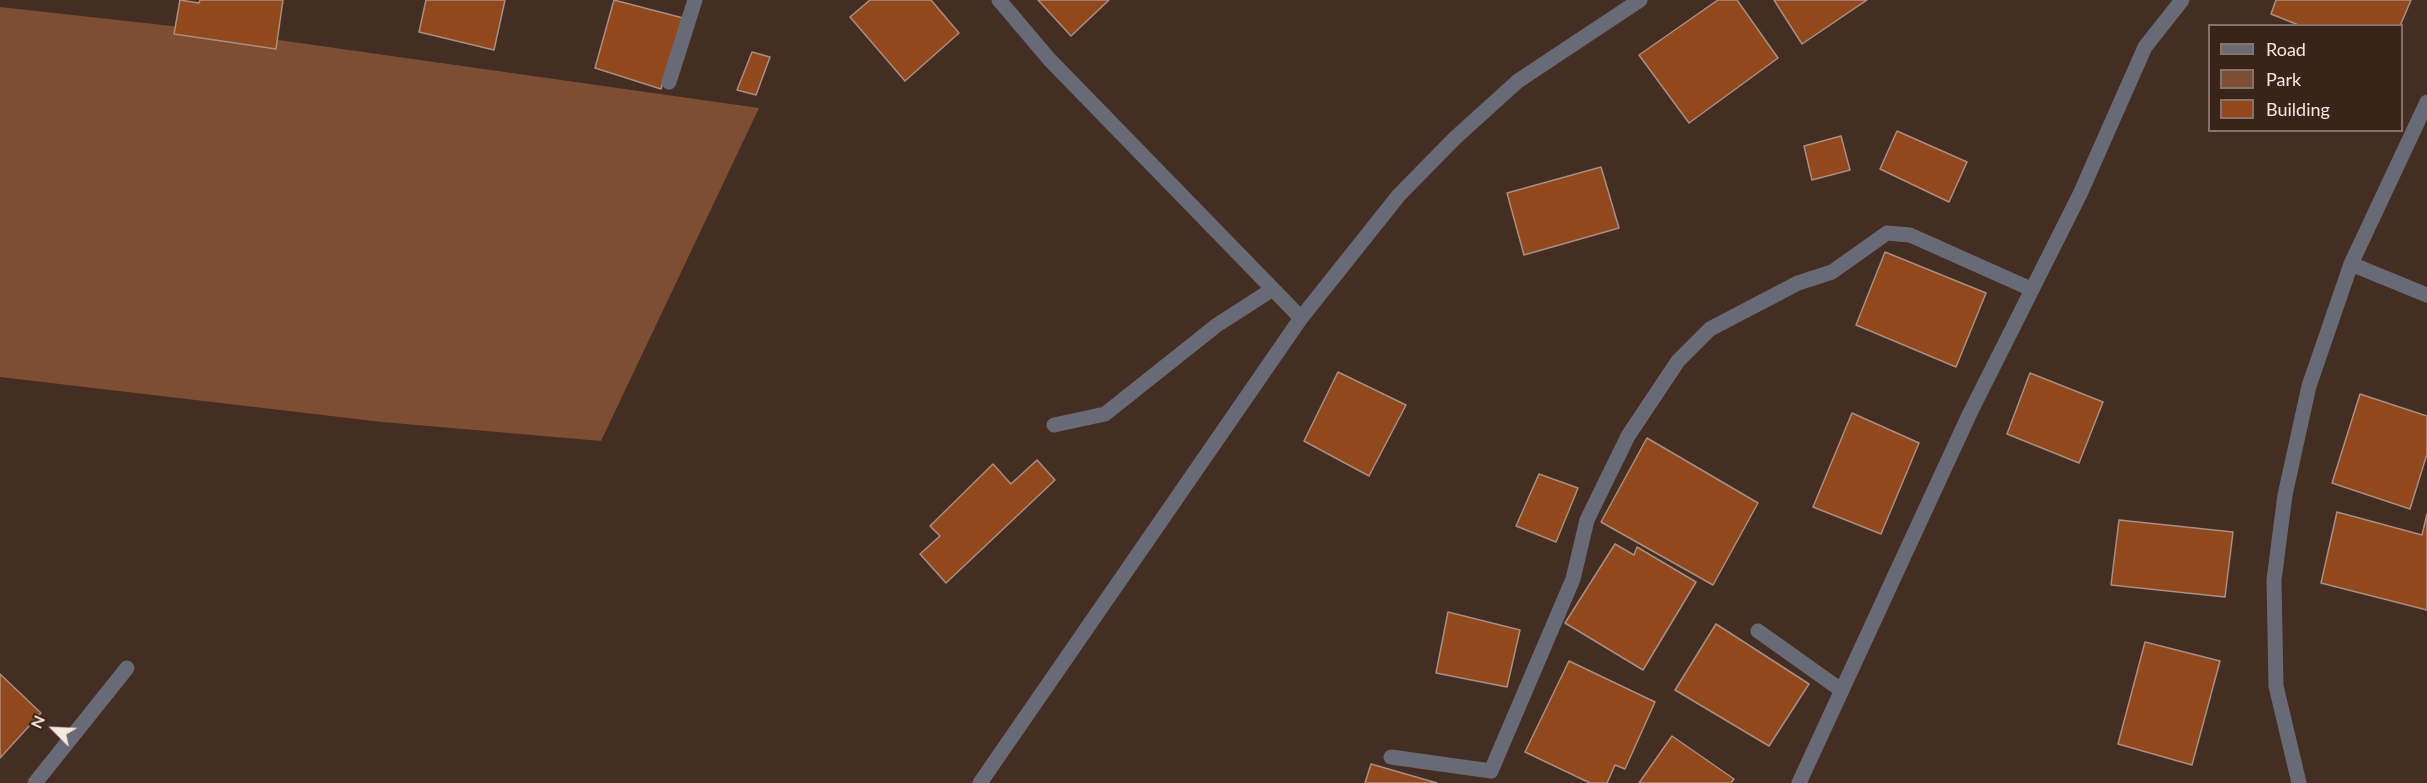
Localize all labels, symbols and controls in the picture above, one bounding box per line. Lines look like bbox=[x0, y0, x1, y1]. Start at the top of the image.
legend bbox=[2208, 24, 2403, 132]
text: Road bbox=[2266, 38, 2306, 60]
text: Park bbox=[2266, 68, 2301, 90]
text: Building bbox=[2266, 98, 2330, 120]
north arrow bbox=[24, 699, 84, 759]
text: N bbox=[26, 712, 48, 731]

